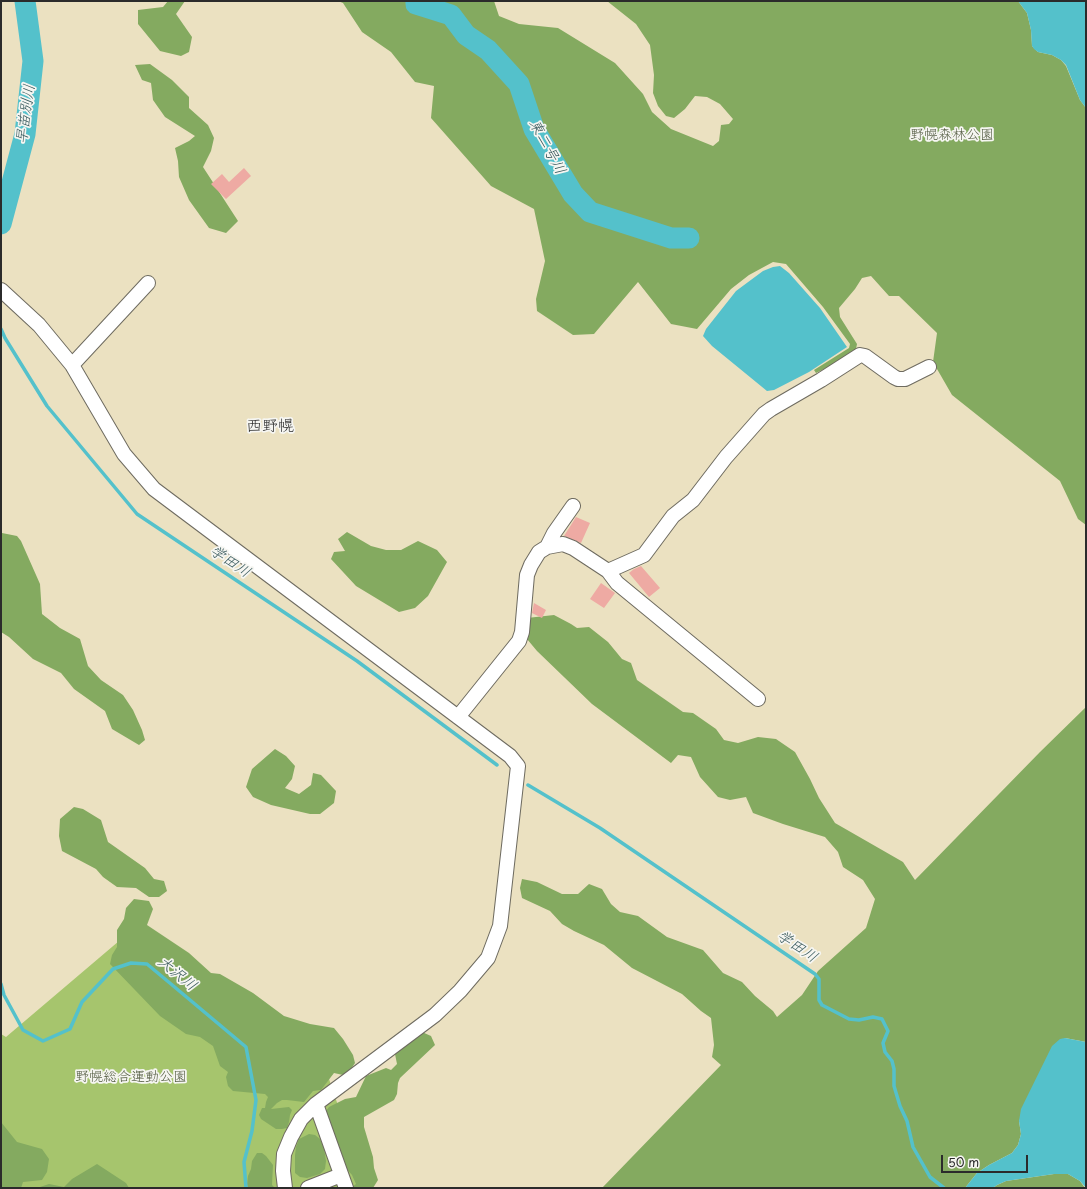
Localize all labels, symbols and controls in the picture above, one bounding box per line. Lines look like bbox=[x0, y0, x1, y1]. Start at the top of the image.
water label: 早苗別川 bbox=[13, 83, 39, 145]
water label: 東二号川 bbox=[525, 116, 569, 178]
park label: 野幌森林公園 bbox=[910, 127, 994, 143]
district label: 西野幌 bbox=[246, 417, 294, 437]
water label: 学田川 bbox=[206, 542, 254, 582]
water label: 学田川 bbox=[773, 927, 821, 967]
water label: 大沢川 bbox=[154, 953, 200, 995]
park label: 野幌総合運動公園 bbox=[75, 1069, 187, 1085]
scale bar bbox=[943, 1147, 1030, 1173]
text: 50 m bbox=[948, 1153, 979, 1171]

